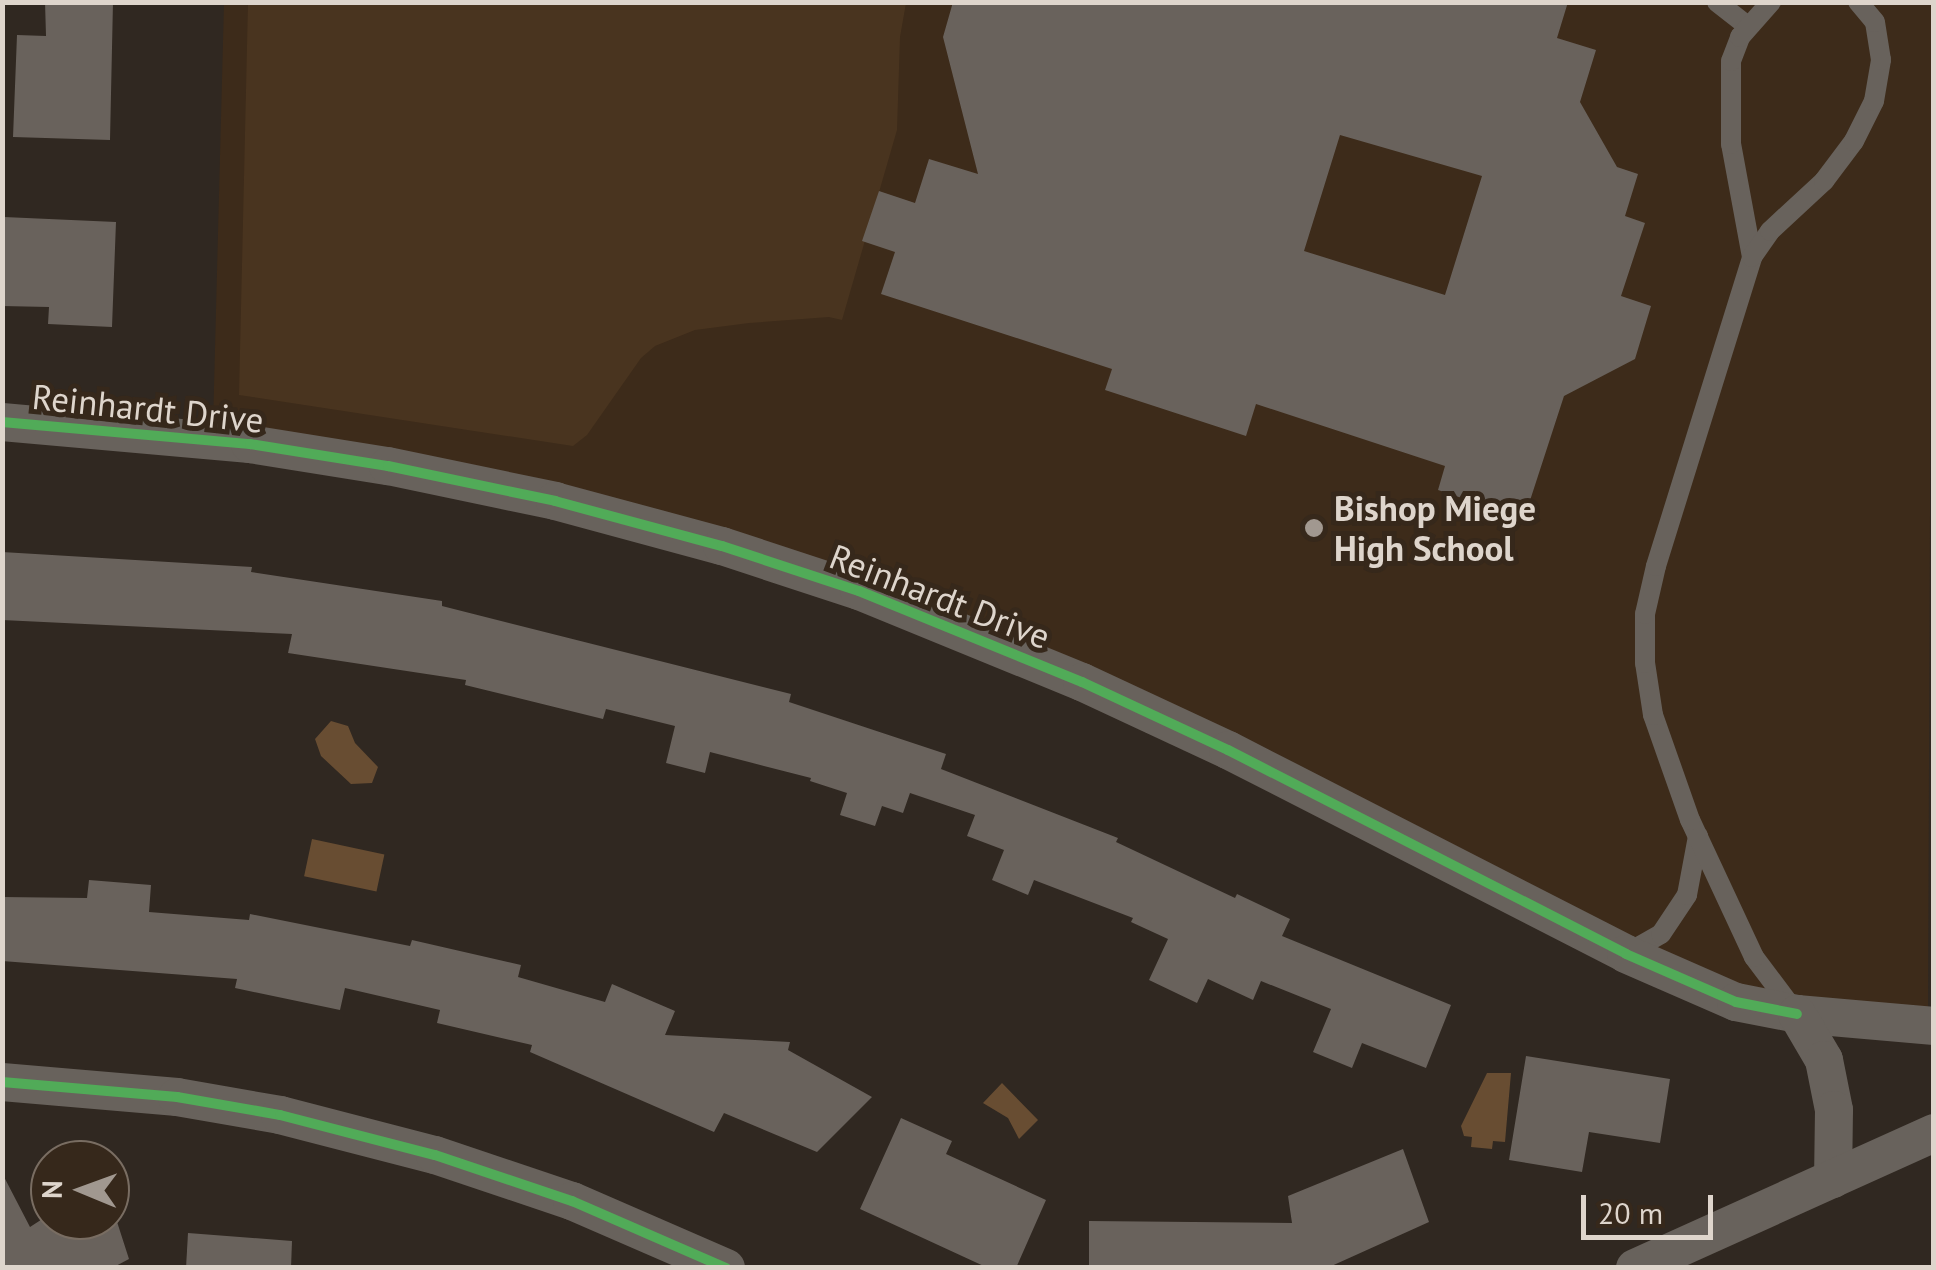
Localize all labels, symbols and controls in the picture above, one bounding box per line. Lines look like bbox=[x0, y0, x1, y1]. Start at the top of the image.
street label: Reinhardt Drive bbox=[30, 375, 266, 441]
place label: Bishop Miege High School bbox=[1334, 487, 1536, 569]
marker: Bishop Miege High School bbox=[1303, 517, 1325, 539]
street label: Reinhardt Drive bbox=[824, 535, 1056, 657]
north arrow bbox=[30, 1140, 130, 1240]
scale bar bbox=[1586, 1175, 1718, 1237]
text: N bbox=[33, 1180, 70, 1199]
text: 20 m bbox=[1598, 1193, 1663, 1232]

